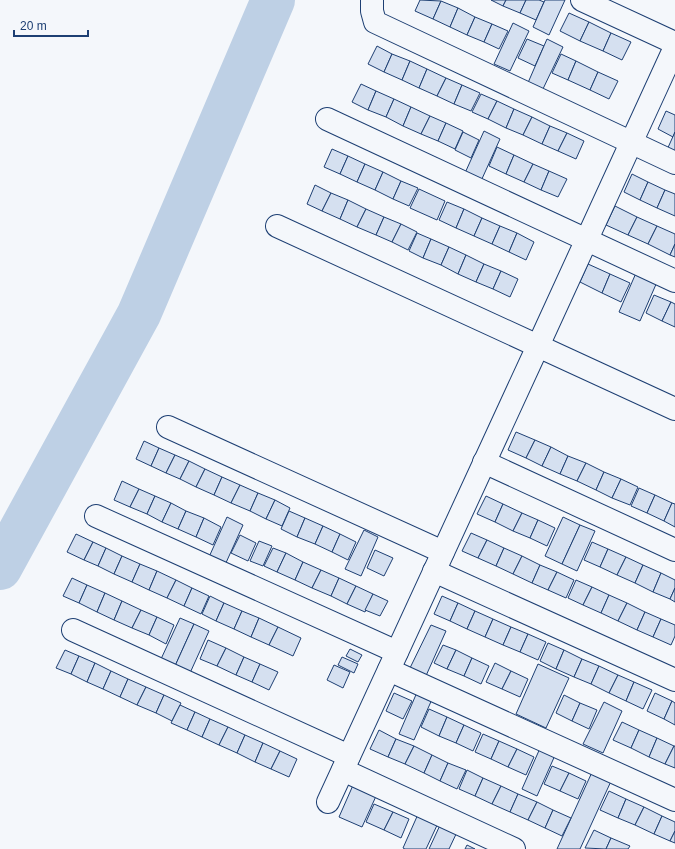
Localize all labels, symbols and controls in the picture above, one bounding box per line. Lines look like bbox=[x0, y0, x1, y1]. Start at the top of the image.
scale bar bbox=[14, 12, 88, 38]
text: 20 m bbox=[20, 19, 47, 33]

